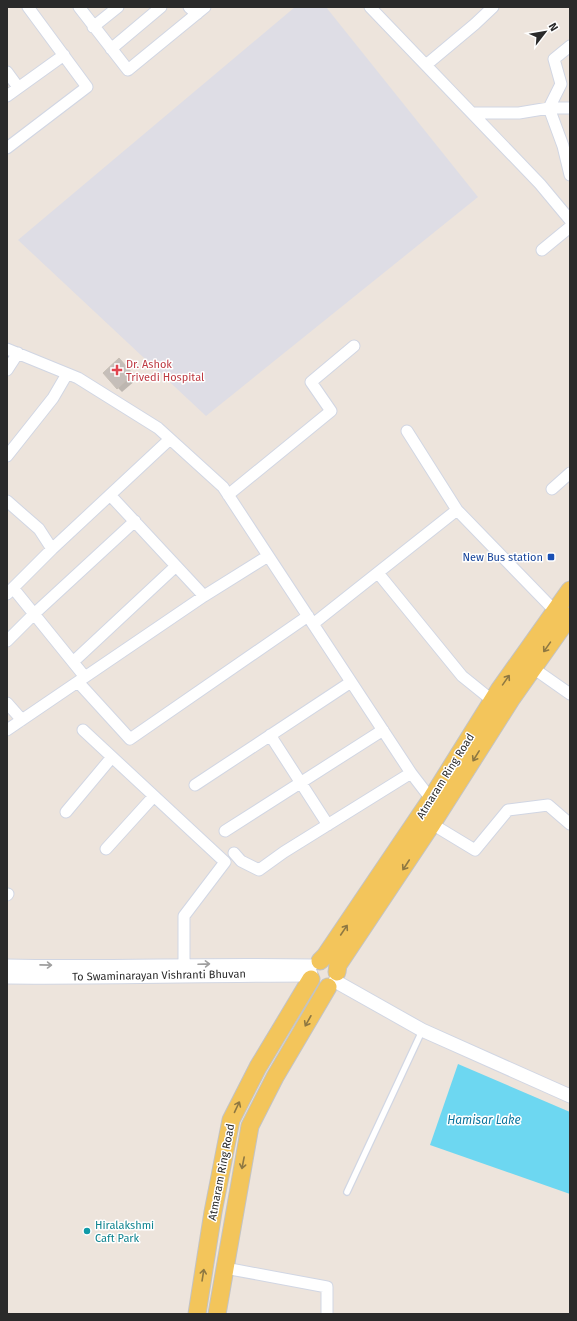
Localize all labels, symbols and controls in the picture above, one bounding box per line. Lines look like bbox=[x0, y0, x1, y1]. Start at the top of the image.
north arrow bbox=[525, 12, 565, 52]
text: N bbox=[546, 21, 561, 34]
place label: Dr. Ashok Trivedi Hospital bbox=[126, 358, 204, 384]
marker: Dr. Ashok Trivedi Hospital bbox=[111, 364, 123, 376]
place label: New Bus station bbox=[463, 551, 543, 564]
marker: New Bus station bbox=[546, 552, 556, 562]
one-way arrow bbox=[543, 642, 551, 653]
one-way arrow bbox=[502, 675, 510, 686]
street label: Atmaram Ring Road bbox=[414, 731, 477, 821]
one-way arrow bbox=[472, 750, 480, 761]
one-way arrow bbox=[401, 859, 409, 871]
one-way arrow bbox=[340, 924, 348, 936]
one-way arrow bbox=[197, 960, 210, 967]
one-way arrow bbox=[39, 962, 52, 969]
street label: To Swaminarayan Vishranti Bhuvan bbox=[72, 967, 246, 984]
one-way arrow bbox=[304, 1015, 312, 1027]
one-way arrow bbox=[233, 1102, 241, 1114]
water label: Hamisar Lake bbox=[447, 1113, 521, 1127]
street label: Atmaram Ring Road bbox=[206, 1123, 237, 1221]
one-way arrow bbox=[239, 1156, 247, 1169]
place label: Hiralakshmi Caft Park bbox=[95, 1219, 154, 1245]
marker: Hiralakshmi Caft Park bbox=[82, 1226, 92, 1236]
one-way arrow bbox=[199, 1269, 207, 1282]

